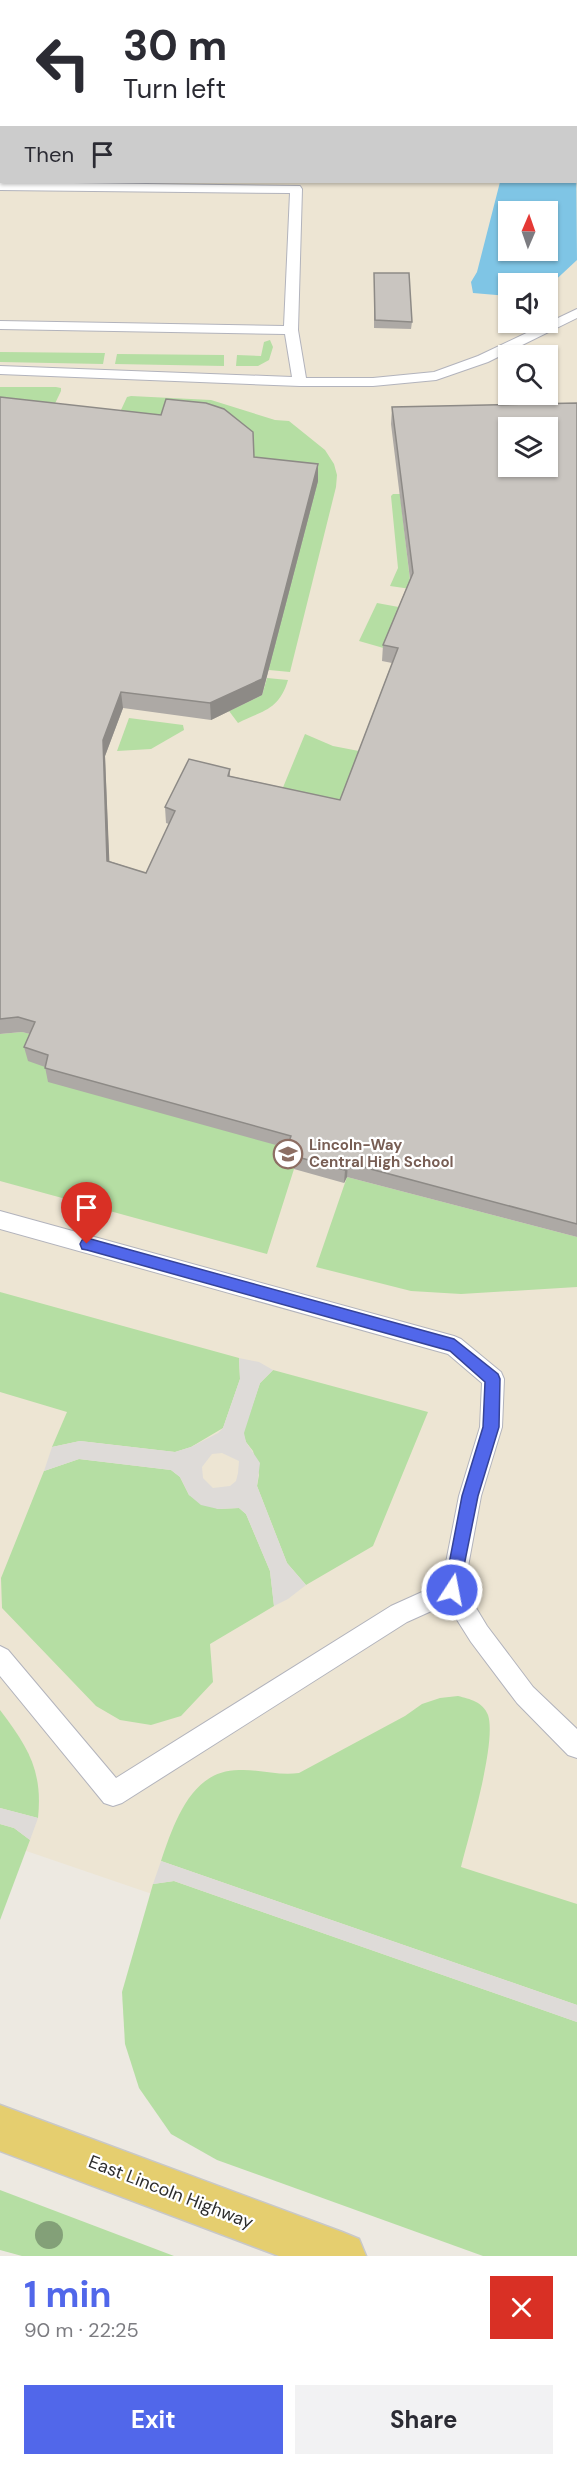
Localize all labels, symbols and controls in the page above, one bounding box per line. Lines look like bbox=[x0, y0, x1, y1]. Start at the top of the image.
text: 30 m bbox=[123, 18, 227, 73]
icon: left bbox=[24, 24, 102, 102]
text: Turn left bbox=[123, 71, 226, 106]
icon: arrive bbox=[86, 138, 119, 171]
text: Then bbox=[24, 140, 74, 169]
north arrow bbox=[498, 201, 558, 261]
map controls bbox=[498, 201, 558, 477]
button: sound bbox=[498, 273, 558, 333]
button: search bbox=[498, 345, 558, 405]
button: layers bbox=[498, 417, 558, 477]
place label: Lincoln-Way Central High School bbox=[309, 1135, 454, 1172]
school or university icon: Lincoln-Way Central High School bbox=[272, 1138, 304, 1170]
pin bbox=[61, 1182, 112, 1244]
icon: arrive bbox=[70, 1191, 103, 1224]
position arrow bbox=[420, 1558, 484, 1622]
street label: East Lincoln Highway bbox=[85, 2150, 257, 2234]
text: 1 min bbox=[24, 2271, 112, 2318]
button: close bbox=[490, 2276, 553, 2339]
text: 90 m · 22:25 bbox=[24, 2317, 139, 2343]
button: Exit bbox=[24, 2385, 283, 2454]
button: Share bbox=[295, 2385, 553, 2454]

